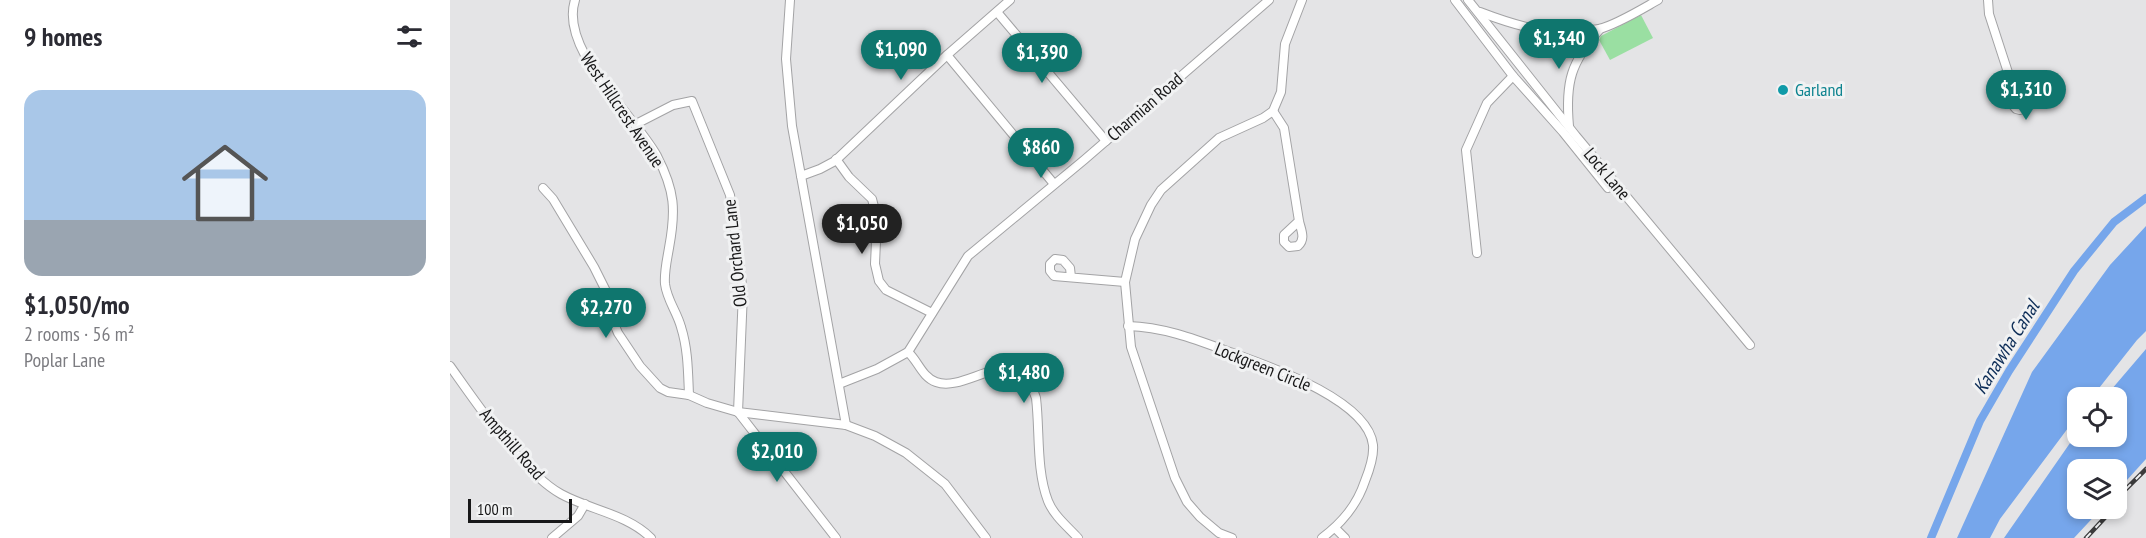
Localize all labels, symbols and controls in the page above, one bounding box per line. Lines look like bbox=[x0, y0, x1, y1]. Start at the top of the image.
pin: $1,340 bbox=[1510, 19, 1608, 70]
text: 9 homes bbox=[24, 20, 102, 53]
icon: filters bbox=[393, 20, 426, 53]
text: $1,340 bbox=[1533, 25, 1585, 51]
pin: $1,090 bbox=[852, 30, 950, 81]
pin: $1,390 bbox=[993, 33, 1091, 84]
text: $1,090 bbox=[875, 36, 927, 62]
text: $1,390 bbox=[1016, 39, 1068, 65]
street label: West Hillcrest Avenue bbox=[575, 48, 670, 172]
street label: Charmian Road bbox=[1102, 67, 1188, 146]
pin: $1,310 bbox=[1977, 70, 2075, 121]
text: $1,310 bbox=[2000, 76, 2052, 102]
place label: Garland bbox=[1795, 78, 1843, 101]
marker: Garland bbox=[1776, 83, 1790, 97]
pin: $860 bbox=[1005, 128, 1077, 179]
icon: home bbox=[171, 129, 279, 237]
text: $860 bbox=[1022, 134, 1060, 160]
street label: Lock Lane bbox=[1579, 143, 1636, 204]
street label: Old Orchard Lane bbox=[717, 198, 752, 308]
pin: $1,050 bbox=[813, 204, 911, 255]
text: $1,050 bbox=[836, 210, 888, 236]
text: $1,050/mo bbox=[24, 288, 130, 321]
pin: $2,270 bbox=[557, 288, 655, 339]
water label: Kanawha Canal bbox=[1967, 293, 2046, 399]
text: $2,270 bbox=[580, 294, 632, 320]
text: 2 rooms · 56 m² bbox=[24, 321, 134, 347]
street label: Lockgreen Circle bbox=[1212, 337, 1315, 396]
text: Poplar Lane bbox=[24, 347, 105, 373]
pin: $1,480 bbox=[975, 353, 1073, 404]
text: $1,480 bbox=[998, 359, 1050, 385]
map controls bbox=[2067, 387, 2127, 519]
button: locate bbox=[2067, 387, 2127, 447]
street label: Ampthill Road bbox=[475, 403, 550, 484]
pin: $2,010 bbox=[728, 432, 826, 483]
text: $2,010 bbox=[751, 438, 803, 464]
button: layers bbox=[2067, 459, 2127, 519]
scale bar bbox=[468, 496, 572, 524]
text: 100 m bbox=[477, 499, 512, 519]

